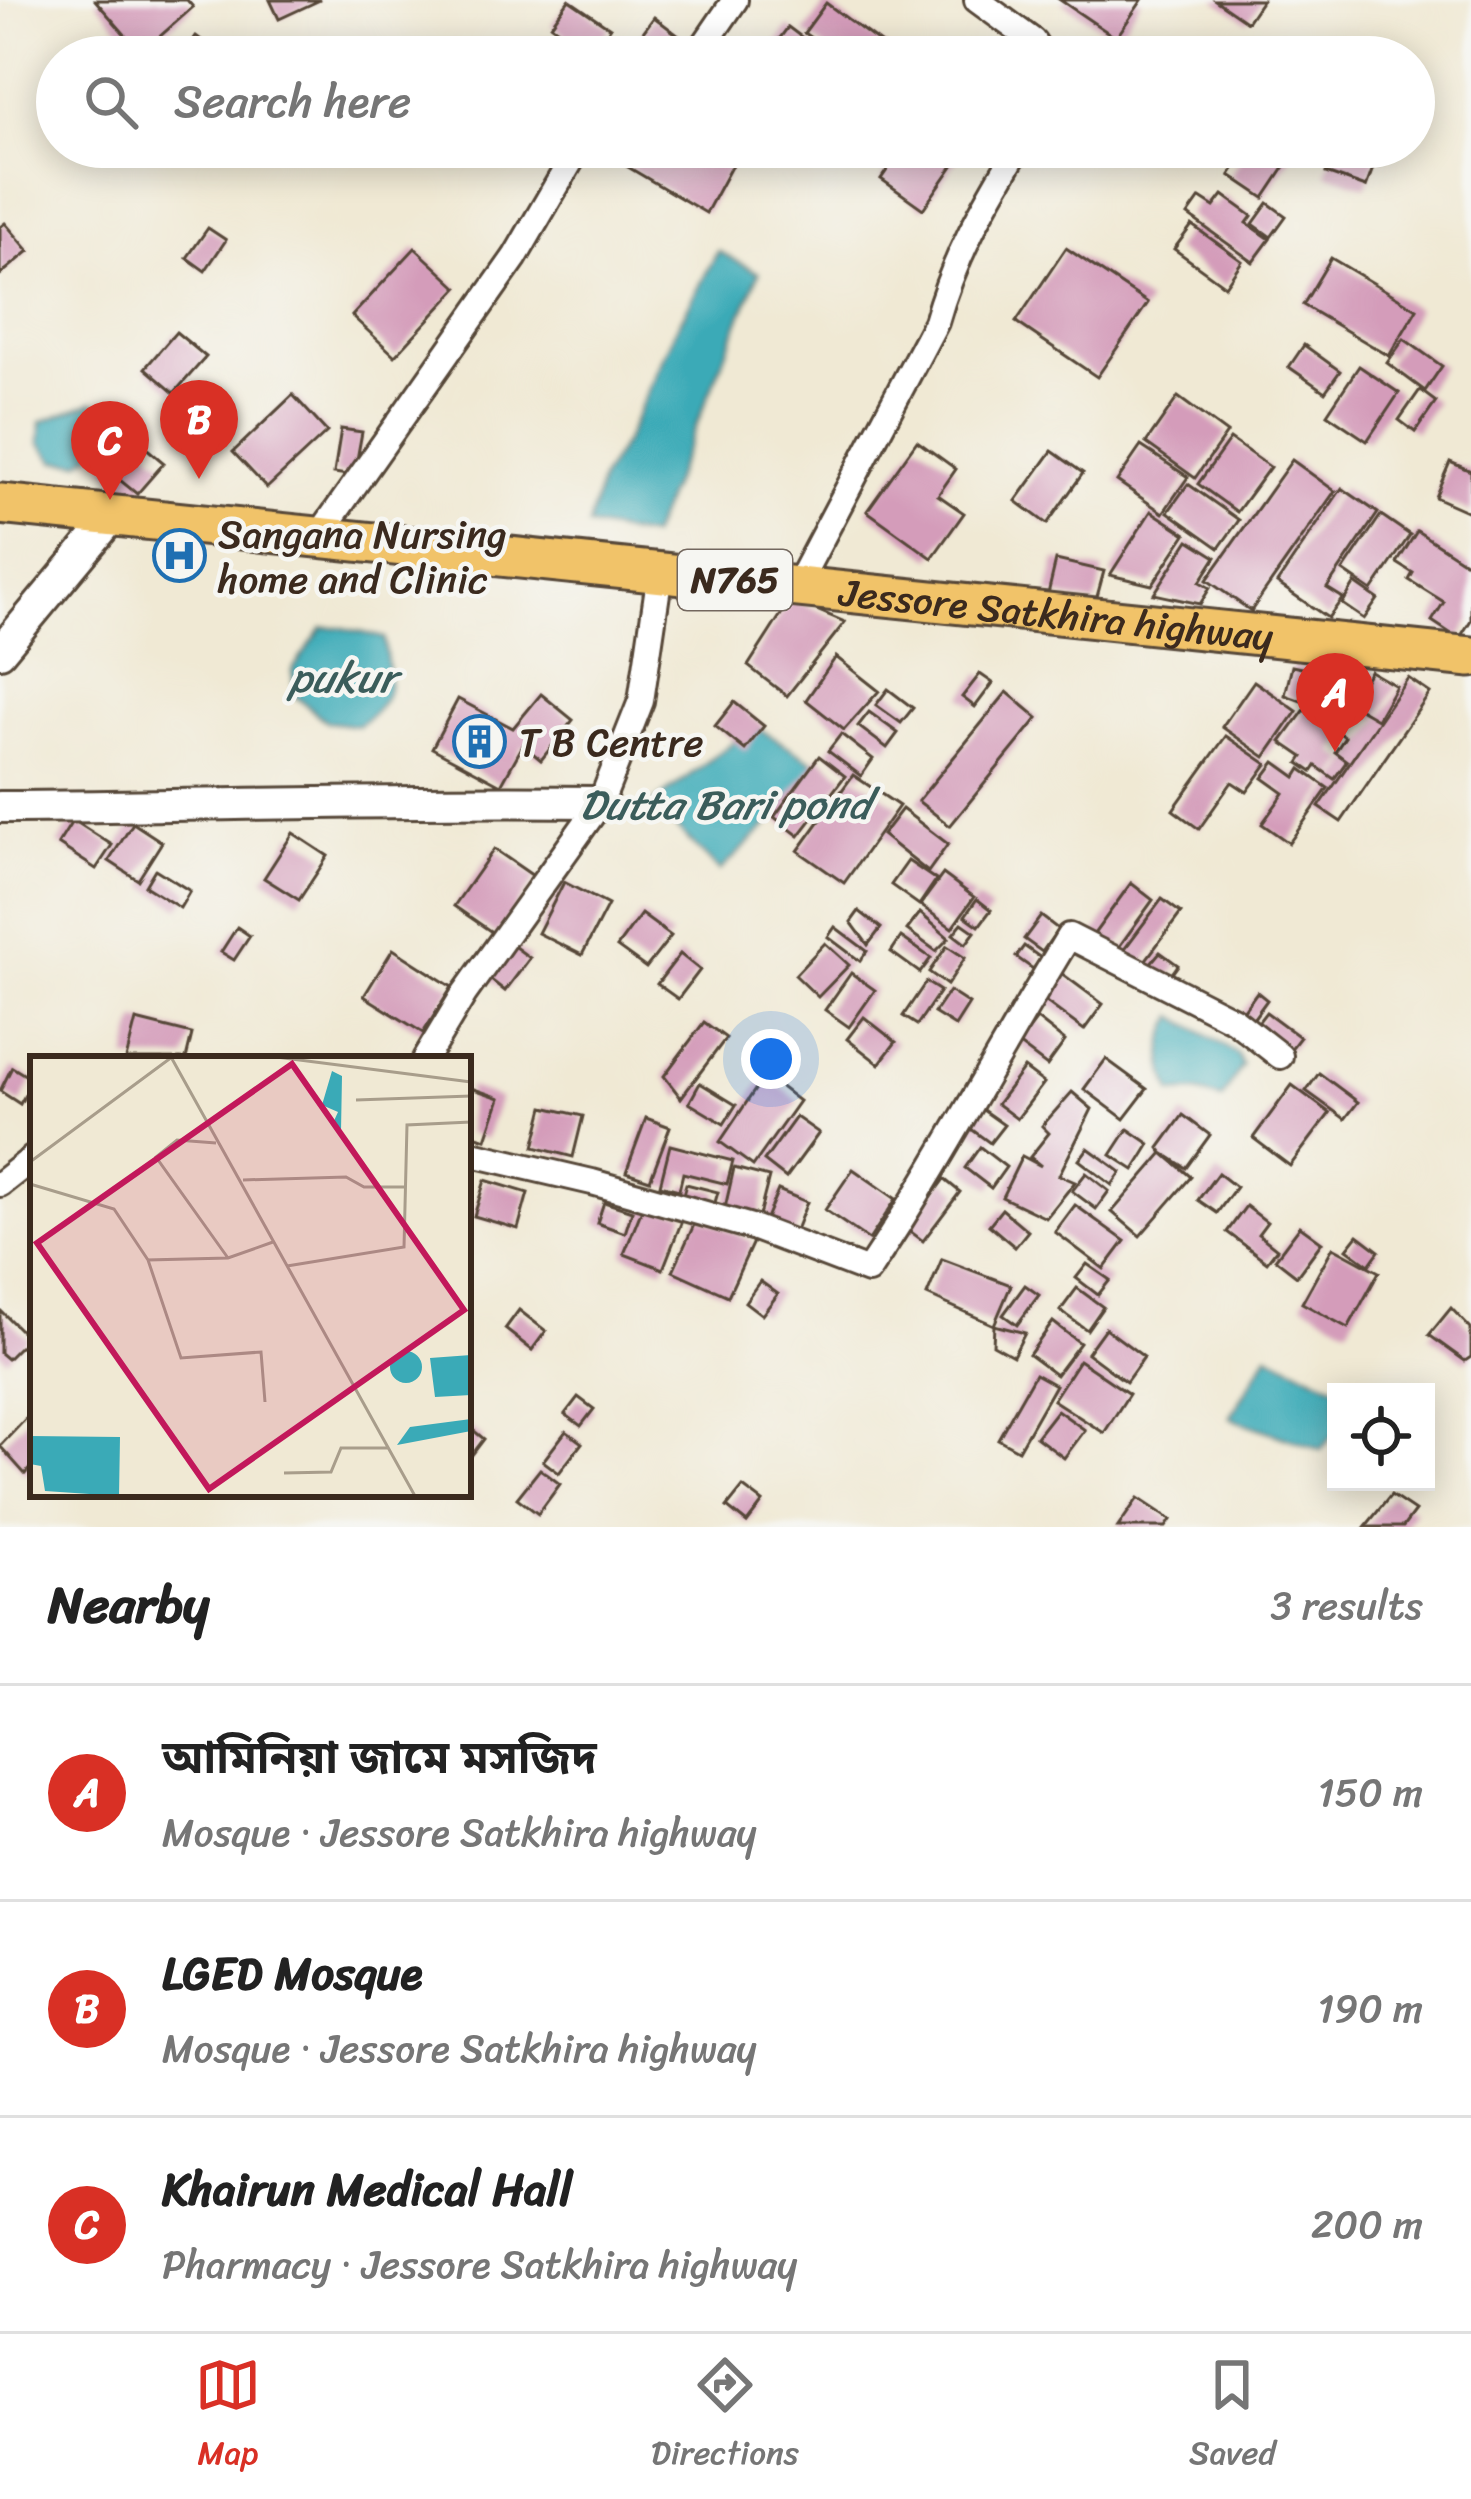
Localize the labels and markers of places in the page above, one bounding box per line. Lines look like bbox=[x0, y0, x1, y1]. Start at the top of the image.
pin: B bbox=[160, 380, 238, 479]
pin: C bbox=[71, 401, 149, 500]
place label: Sangana Nursing home and Clinic bbox=[217, 500, 507, 614]
hospital icon: Sangana Nursing home and Clinic bbox=[151, 528, 207, 584]
pin: A bbox=[1296, 653, 1374, 752]
place label: T B Centre bbox=[519, 708, 703, 777]
building icon: T B Centre bbox=[452, 714, 508, 770]

